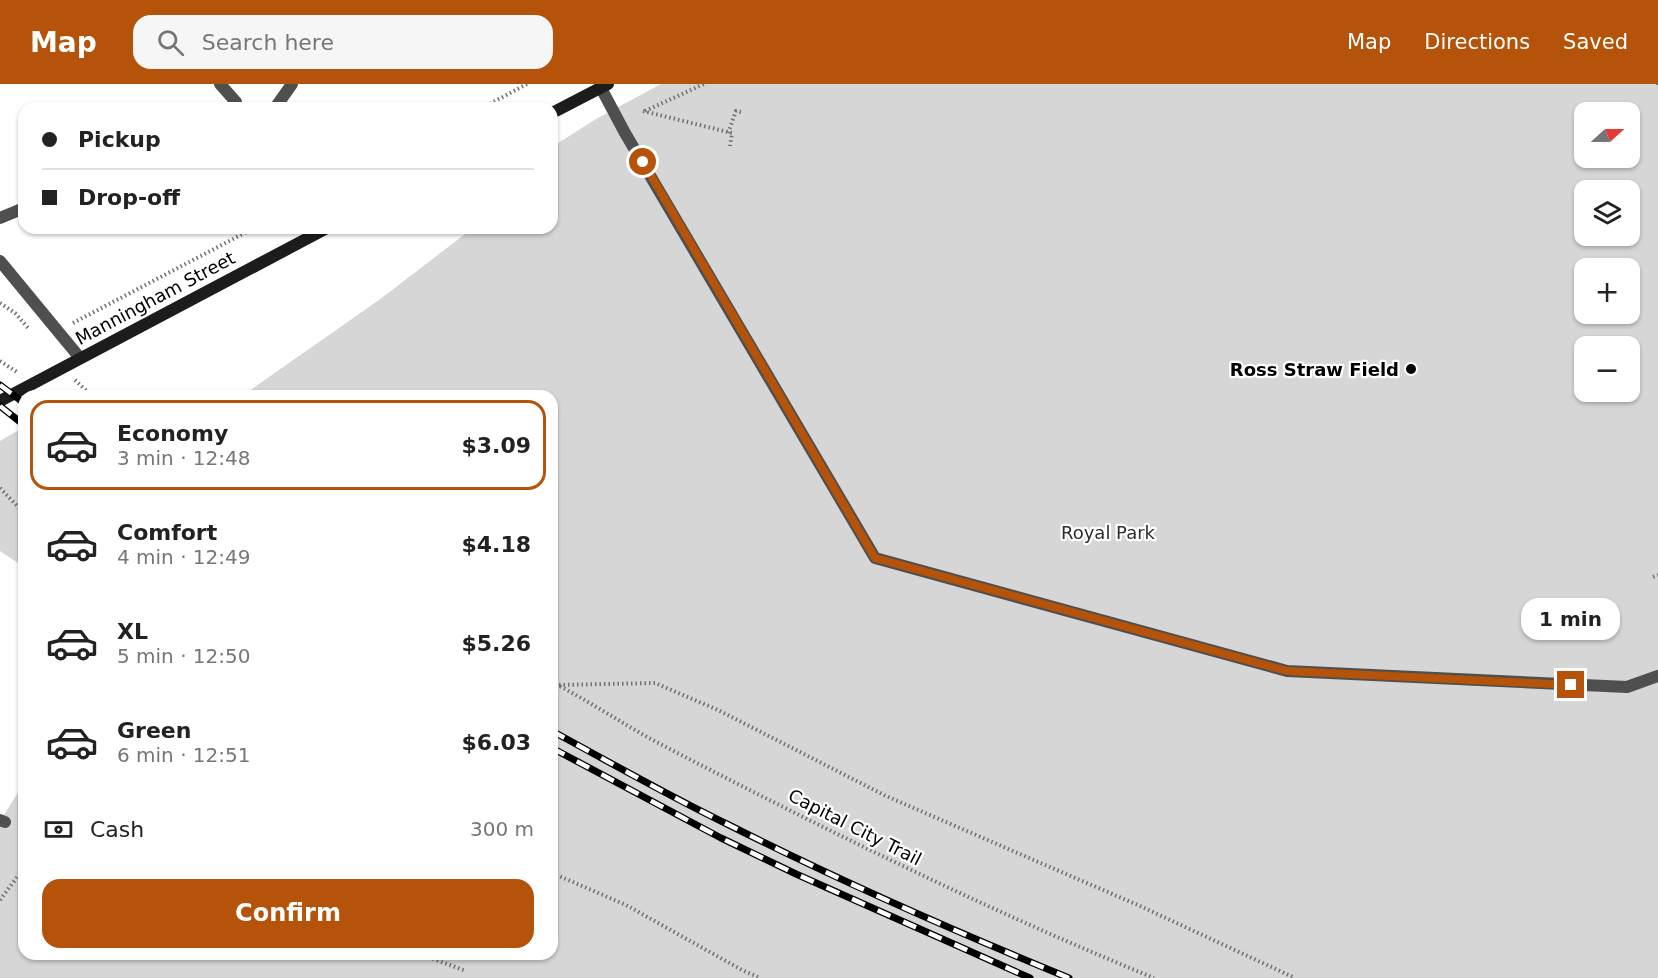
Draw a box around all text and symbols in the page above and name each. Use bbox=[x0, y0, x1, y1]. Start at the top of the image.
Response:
search box bbox=[133, 15, 553, 69]
text: Map bbox=[30, 26, 97, 59]
icon: search bbox=[154, 26, 187, 59]
text: Search here bbox=[202, 30, 334, 55]
text: Map bbox=[1347, 30, 1391, 54]
text: Directions bbox=[1424, 30, 1530, 54]
text: Saved bbox=[1563, 30, 1628, 54]
north arrow bbox=[1574, 102, 1640, 168]
map controls bbox=[1574, 102, 1640, 402]
text: Pickup bbox=[78, 127, 161, 152]
route start bbox=[629, 148, 656, 175]
button: layers bbox=[1574, 180, 1640, 246]
text: Drop-off bbox=[78, 185, 180, 210]
street label: Manningham Street bbox=[72, 247, 238, 349]
button: + bbox=[1574, 258, 1640, 324]
button: − bbox=[1574, 336, 1640, 402]
place label: Ross Straw Field bbox=[1230, 359, 1399, 380]
marker: Ross Straw Field bbox=[1404, 362, 1418, 376]
icon: car bbox=[45, 418, 99, 472]
text: Economy bbox=[117, 421, 228, 446]
text: $3.09 bbox=[461, 433, 531, 458]
text: 3 min · 12:48 bbox=[117, 446, 251, 470]
icon: car bbox=[45, 517, 99, 571]
text: Comfort bbox=[117, 520, 217, 545]
park label: Royal Park bbox=[1061, 522, 1156, 543]
text: $4.18 bbox=[461, 532, 531, 557]
text: 4 min · 12:49 bbox=[117, 545, 251, 569]
callout: 1 min bbox=[1522, 598, 1620, 640]
text: 1 min bbox=[1539, 607, 1602, 631]
icon: car bbox=[45, 616, 99, 670]
text: XL bbox=[117, 619, 148, 644]
text: $5.26 bbox=[461, 631, 531, 656]
text: 5 min · 12:50 bbox=[117, 644, 251, 668]
route end bbox=[1557, 671, 1584, 698]
icon: car bbox=[45, 715, 99, 769]
text: Green bbox=[117, 718, 191, 743]
text: $6.03 bbox=[461, 730, 531, 755]
text: 6 min · 12:51 bbox=[117, 743, 251, 767]
street label: Capital City Trail bbox=[785, 784, 925, 870]
icon: cash bbox=[42, 813, 75, 846]
text: Cash bbox=[90, 817, 144, 842]
text: 300 m bbox=[470, 817, 534, 841]
button: Confirm bbox=[42, 879, 534, 948]

